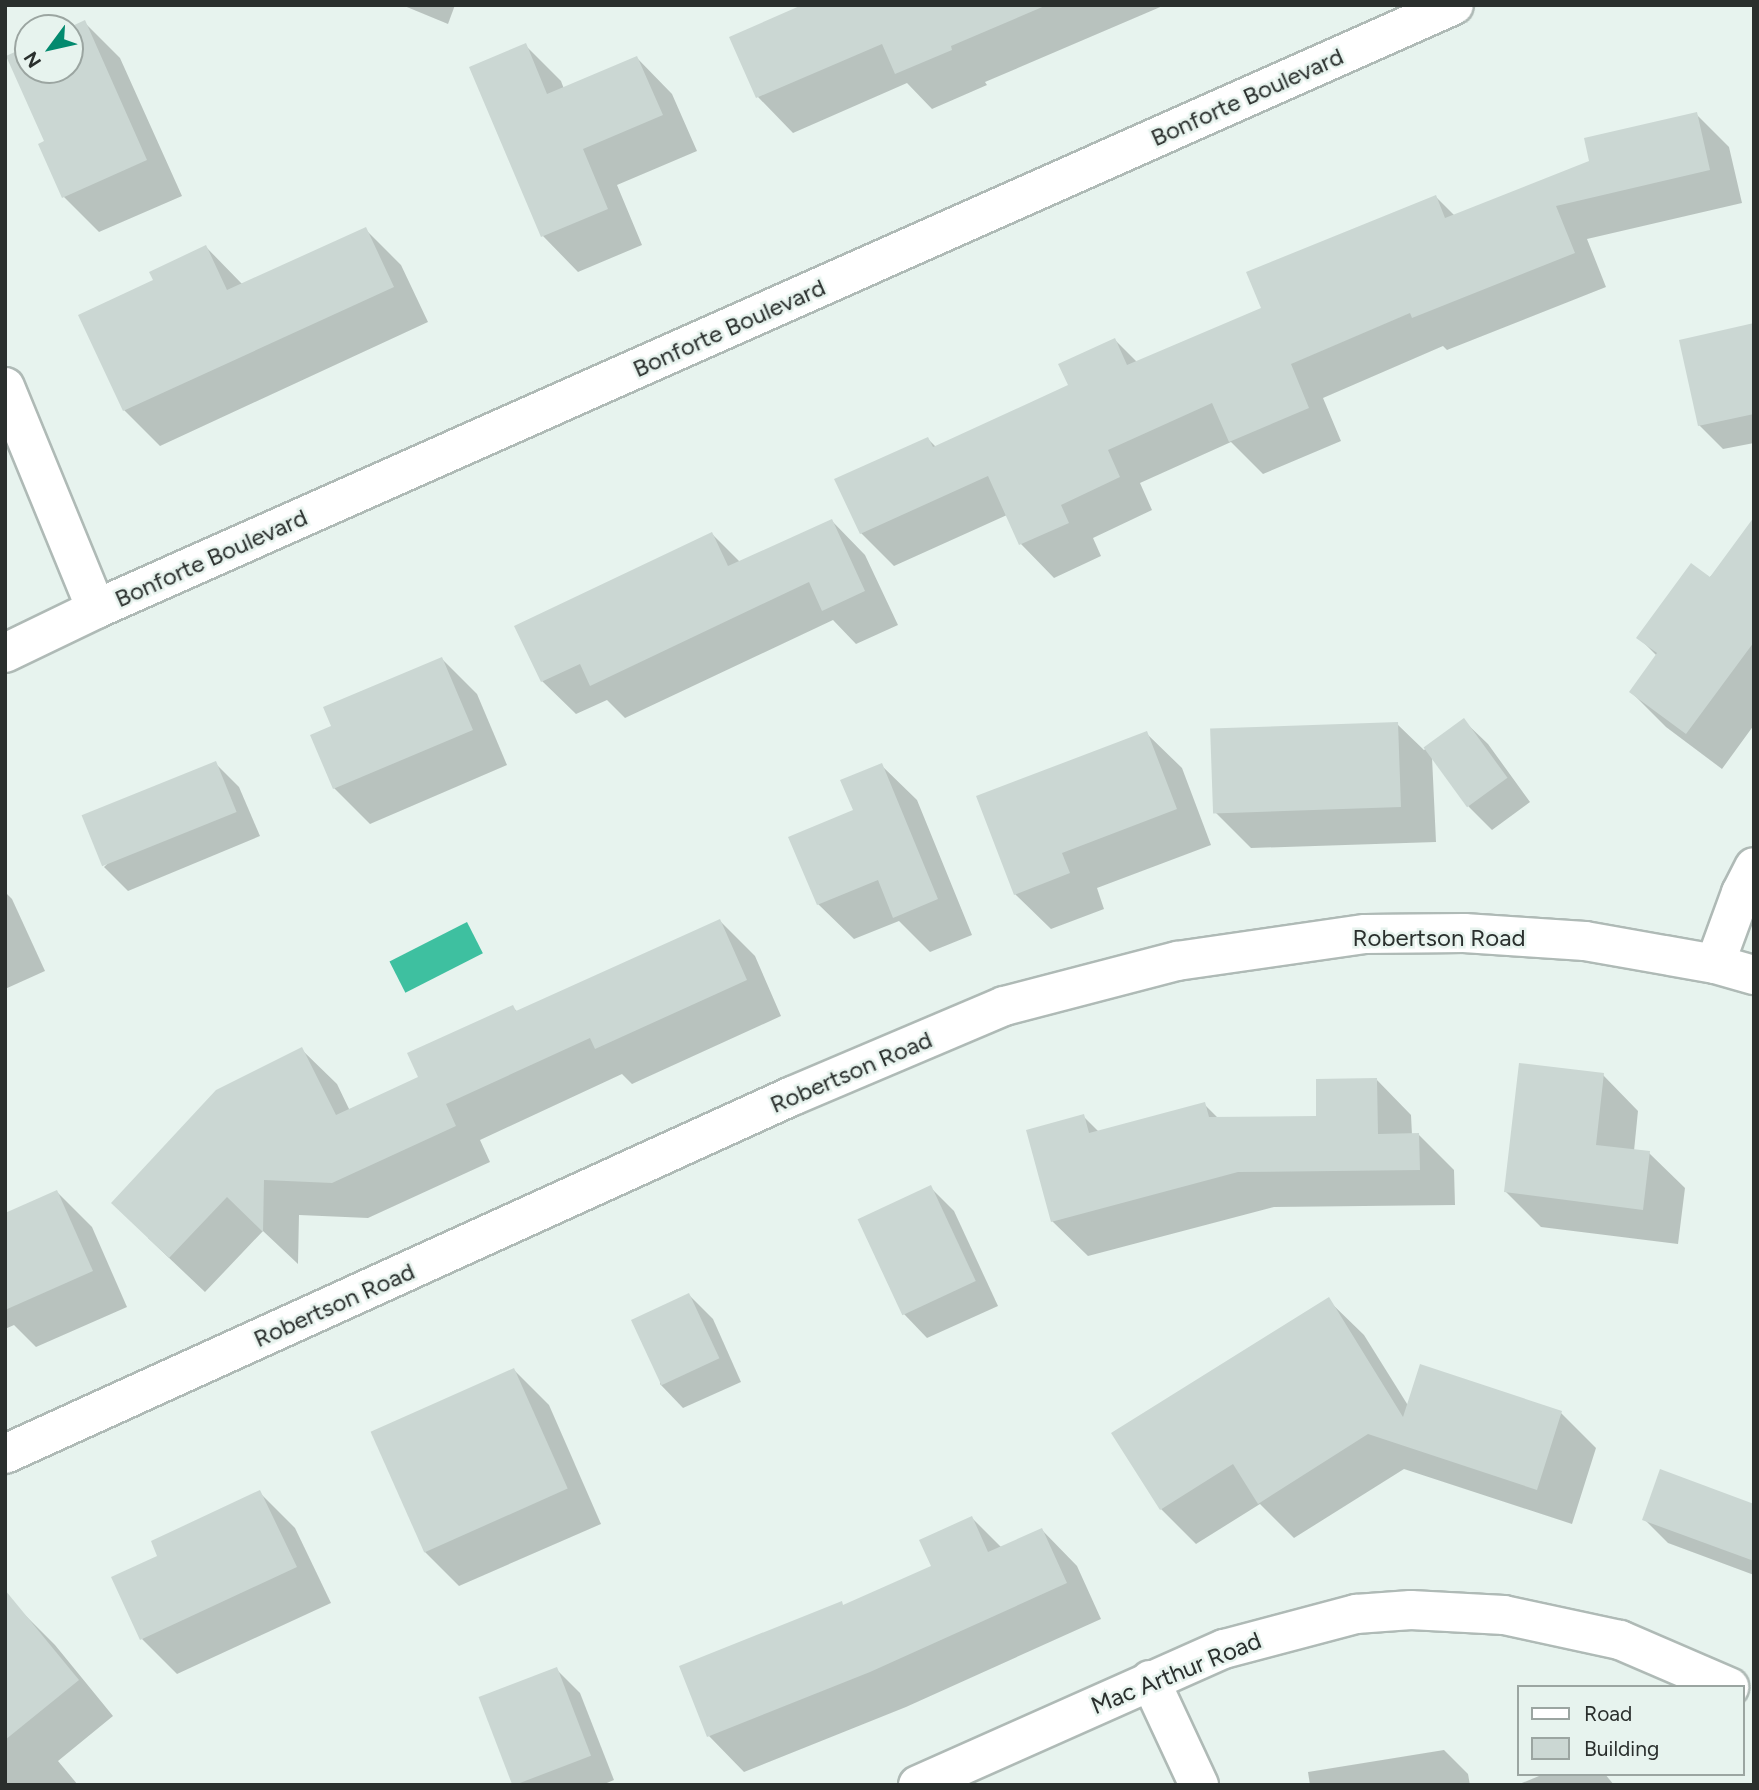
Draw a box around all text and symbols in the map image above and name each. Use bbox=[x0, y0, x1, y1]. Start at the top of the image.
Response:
north arrow bbox=[14, 14, 84, 84]
street label: Bonforte Boulevard bbox=[1146, 42, 1348, 152]
text: N bbox=[19, 47, 46, 72]
street label: Bonforte Boulevard bbox=[628, 273, 830, 383]
street label: Bonforte Boulevard bbox=[110, 503, 312, 613]
street label: Robertson Road bbox=[1353, 924, 1525, 952]
street label: Robertson Road bbox=[766, 1025, 936, 1119]
street label: Robertson Road bbox=[249, 1257, 419, 1353]
street label: Mac Arthur Road bbox=[1087, 1626, 1265, 1720]
legend bbox=[1518, 1685, 1745, 1776]
text: Road bbox=[1584, 1701, 1632, 1726]
text: Building bbox=[1584, 1736, 1659, 1761]

